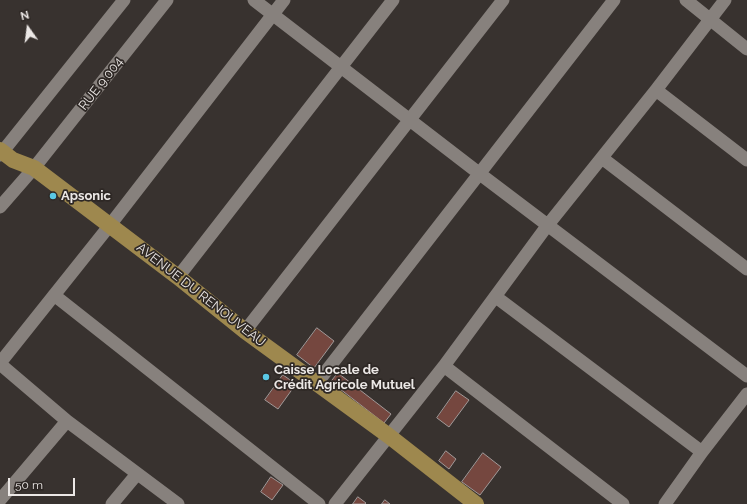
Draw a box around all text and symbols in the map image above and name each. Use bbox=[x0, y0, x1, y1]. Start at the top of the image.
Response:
north arrow bbox=[8, 8, 48, 48]
text: N bbox=[19, 9, 31, 23]
street label: RUE 9.004 bbox=[76, 55, 126, 113]
place label: Apsonic bbox=[61, 188, 111, 204]
marker: Apsonic bbox=[48, 191, 58, 201]
street label: AVENUE DU RENOUVEAU bbox=[133, 240, 269, 350]
place label: Caisse Locale de Crédit Agricole Mutuel bbox=[274, 362, 415, 393]
marker: Caisse Locale de Crédit Agricole Mutuel bbox=[261, 372, 271, 382]
scale bar bbox=[10, 470, 77, 496]
text: 50 m bbox=[15, 478, 43, 492]

